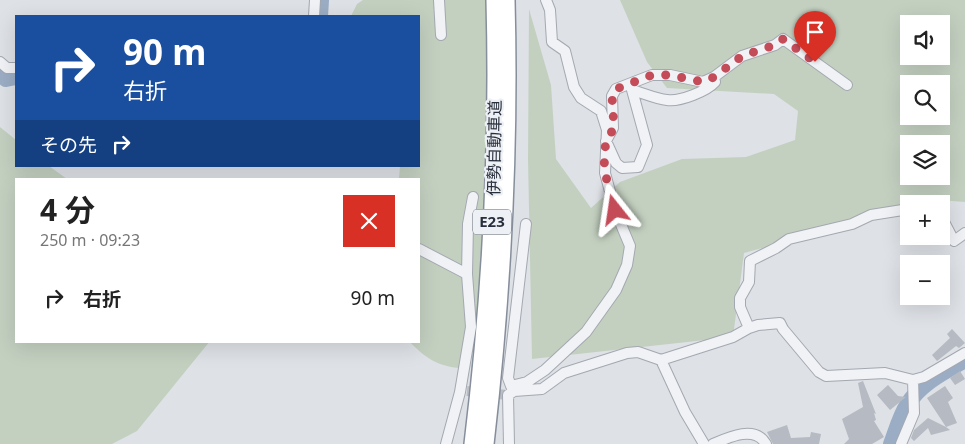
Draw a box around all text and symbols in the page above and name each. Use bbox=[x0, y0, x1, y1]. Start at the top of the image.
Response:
pin bbox=[794, 11, 836, 62]
map controls bbox=[900, 15, 950, 305]
button: sound bbox=[900, 15, 950, 65]
icon: arrive bbox=[801, 18, 829, 46]
text: 90 m bbox=[123, 28, 206, 75]
icon: right bbox=[40, 35, 105, 100]
text: 右折 bbox=[123, 75, 167, 105]
button: search bbox=[900, 75, 950, 125]
street label: 伊勢自動車道 bbox=[482, 100, 506, 196]
icon: right bbox=[107, 130, 135, 158]
text: その先 bbox=[40, 132, 97, 158]
button: layers bbox=[900, 135, 950, 185]
position arrow bbox=[588, 183, 640, 235]
text: 4 分 bbox=[40, 189, 95, 230]
button: close bbox=[343, 195, 395, 247]
button: + bbox=[900, 195, 950, 245]
road number: E23 bbox=[473, 210, 511, 234]
text: 250 m · 09:23 bbox=[40, 229, 140, 251]
button: − bbox=[900, 255, 950, 305]
icon: right bbox=[40, 284, 68, 312]
text: 90 m bbox=[351, 285, 395, 311]
text: 右折 bbox=[83, 286, 121, 312]

